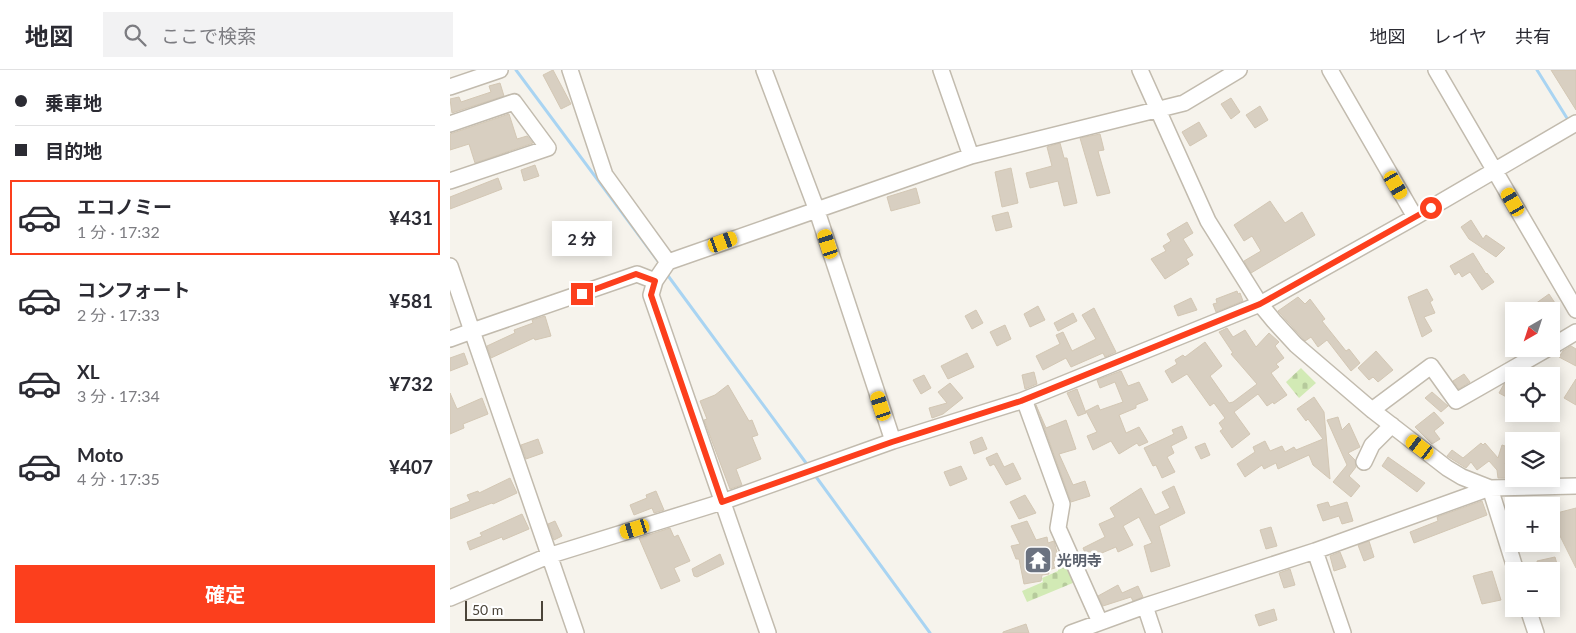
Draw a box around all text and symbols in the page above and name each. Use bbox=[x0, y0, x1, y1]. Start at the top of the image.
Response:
search box bbox=[103, 12, 453, 57]
text: 地図 bbox=[25, 21, 73, 50]
icon: search bbox=[121, 21, 149, 49]
text: ここで検索 bbox=[161, 24, 256, 47]
text: 地図 bbox=[1370, 25, 1406, 47]
text: レイヤ bbox=[1434, 25, 1487, 47]
text: 共有 bbox=[1515, 25, 1551, 47]
text: 乗車地 bbox=[45, 91, 102, 114]
text: 目的地 bbox=[45, 139, 102, 162]
car bbox=[1382, 168, 1409, 202]
car bbox=[1499, 185, 1526, 219]
icon: car bbox=[17, 195, 62, 240]
text: エコノミー bbox=[77, 195, 172, 218]
route start bbox=[1420, 197, 1442, 219]
text: ¥431 bbox=[389, 206, 433, 229]
text: 1 分 · 17:32 bbox=[77, 222, 160, 241]
callout: 2 分 bbox=[552, 222, 612, 256]
car bbox=[816, 227, 839, 261]
text: 2 分 bbox=[567, 229, 597, 248]
car bbox=[706, 230, 739, 254]
icon: car bbox=[17, 278, 62, 323]
text: コンフォート bbox=[77, 278, 190, 301]
route end bbox=[571, 283, 593, 305]
text: ¥581 bbox=[389, 289, 433, 312]
north arrow bbox=[1505, 302, 1560, 358]
map controls bbox=[1505, 302, 1560, 617]
text: 2 分 · 17:33 bbox=[77, 305, 160, 324]
text: XL bbox=[77, 360, 100, 383]
icon: car bbox=[17, 361, 62, 406]
button: locate bbox=[1505, 367, 1560, 422]
text: ¥732 bbox=[389, 372, 433, 395]
text: 3 分 · 17:34 bbox=[77, 386, 160, 405]
car bbox=[869, 389, 892, 423]
car bbox=[1403, 432, 1436, 462]
button: layers bbox=[1505, 432, 1560, 487]
text: Moto bbox=[77, 443, 123, 466]
icon: car bbox=[17, 444, 62, 489]
text: ¥407 bbox=[389, 455, 433, 478]
text: 4 分 · 17:35 bbox=[77, 469, 160, 488]
button: + bbox=[1505, 497, 1560, 552]
car bbox=[618, 517, 651, 541]
temple icon: 光明寺 bbox=[1023, 545, 1053, 575]
place label: 光明寺 bbox=[1057, 551, 1102, 569]
button: − bbox=[1505, 562, 1560, 617]
button: 確定 bbox=[15, 565, 435, 623]
scale bar bbox=[465, 598, 542, 621]
text: 50 m bbox=[472, 601, 503, 618]

